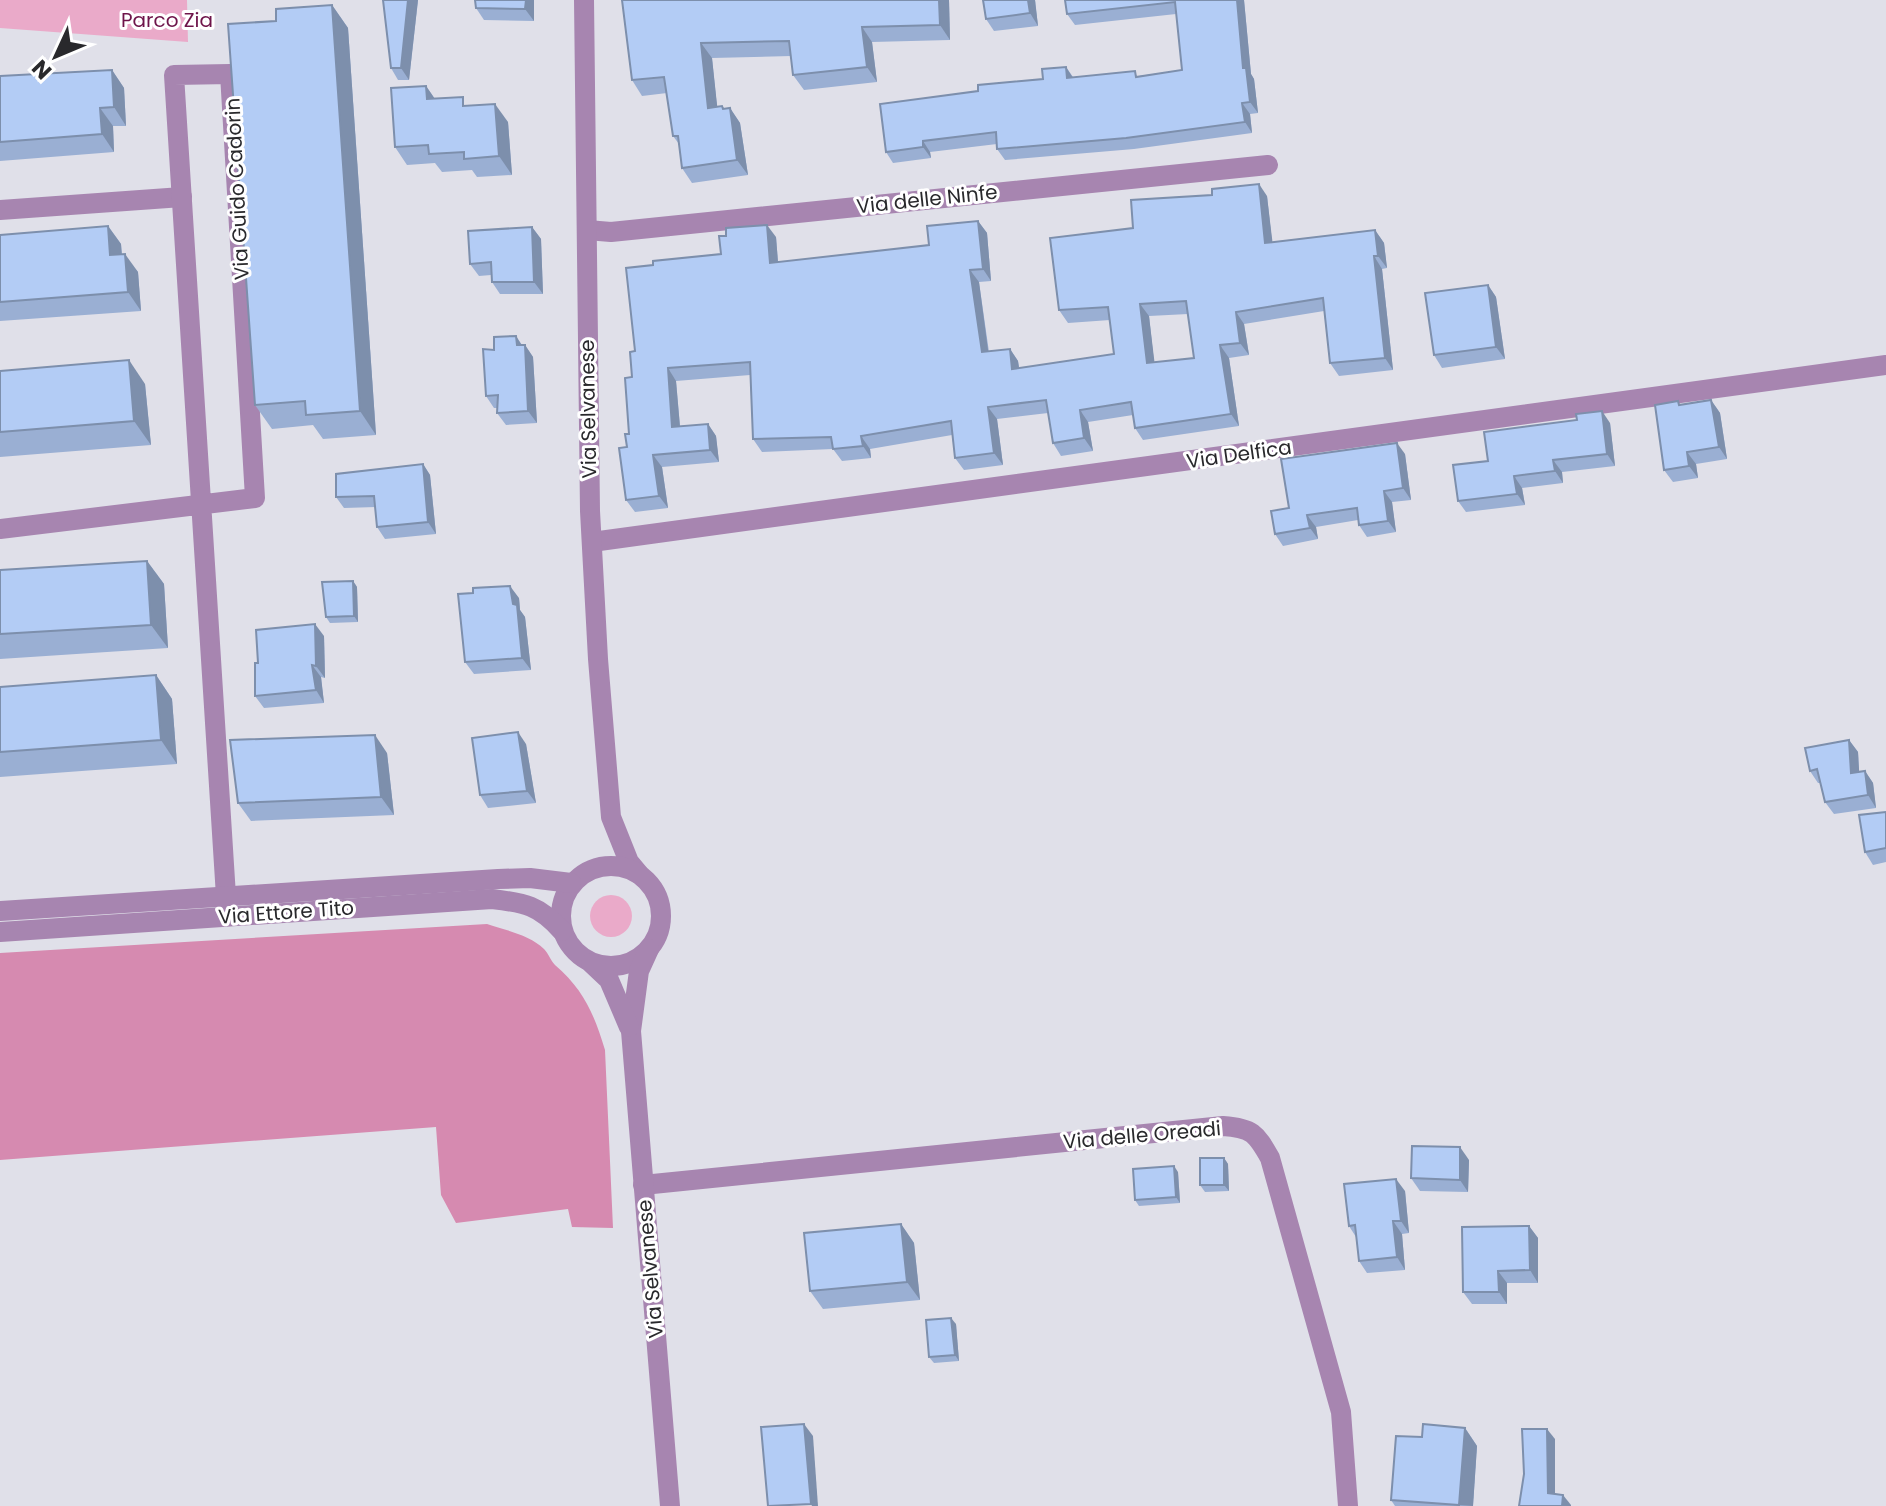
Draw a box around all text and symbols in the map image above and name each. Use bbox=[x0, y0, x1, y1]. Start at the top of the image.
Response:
park label: Parco Zia bbox=[121, 6, 213, 34]
north arrow bbox=[16, 16, 96, 96]
text: N bbox=[25, 53, 59, 86]
street label: Via Guido Cadorin bbox=[218, 97, 256, 281]
street label: Via delle Ninfe bbox=[855, 178, 999, 220]
street label: Via Selvanese bbox=[573, 339, 603, 479]
street label: Via Delfica bbox=[1185, 433, 1293, 475]
street label: Via Ettore Tito bbox=[217, 893, 355, 931]
street label: Via delle Oreadi bbox=[1062, 1114, 1222, 1156]
street label: Via Selvanese bbox=[630, 1198, 670, 1340]

